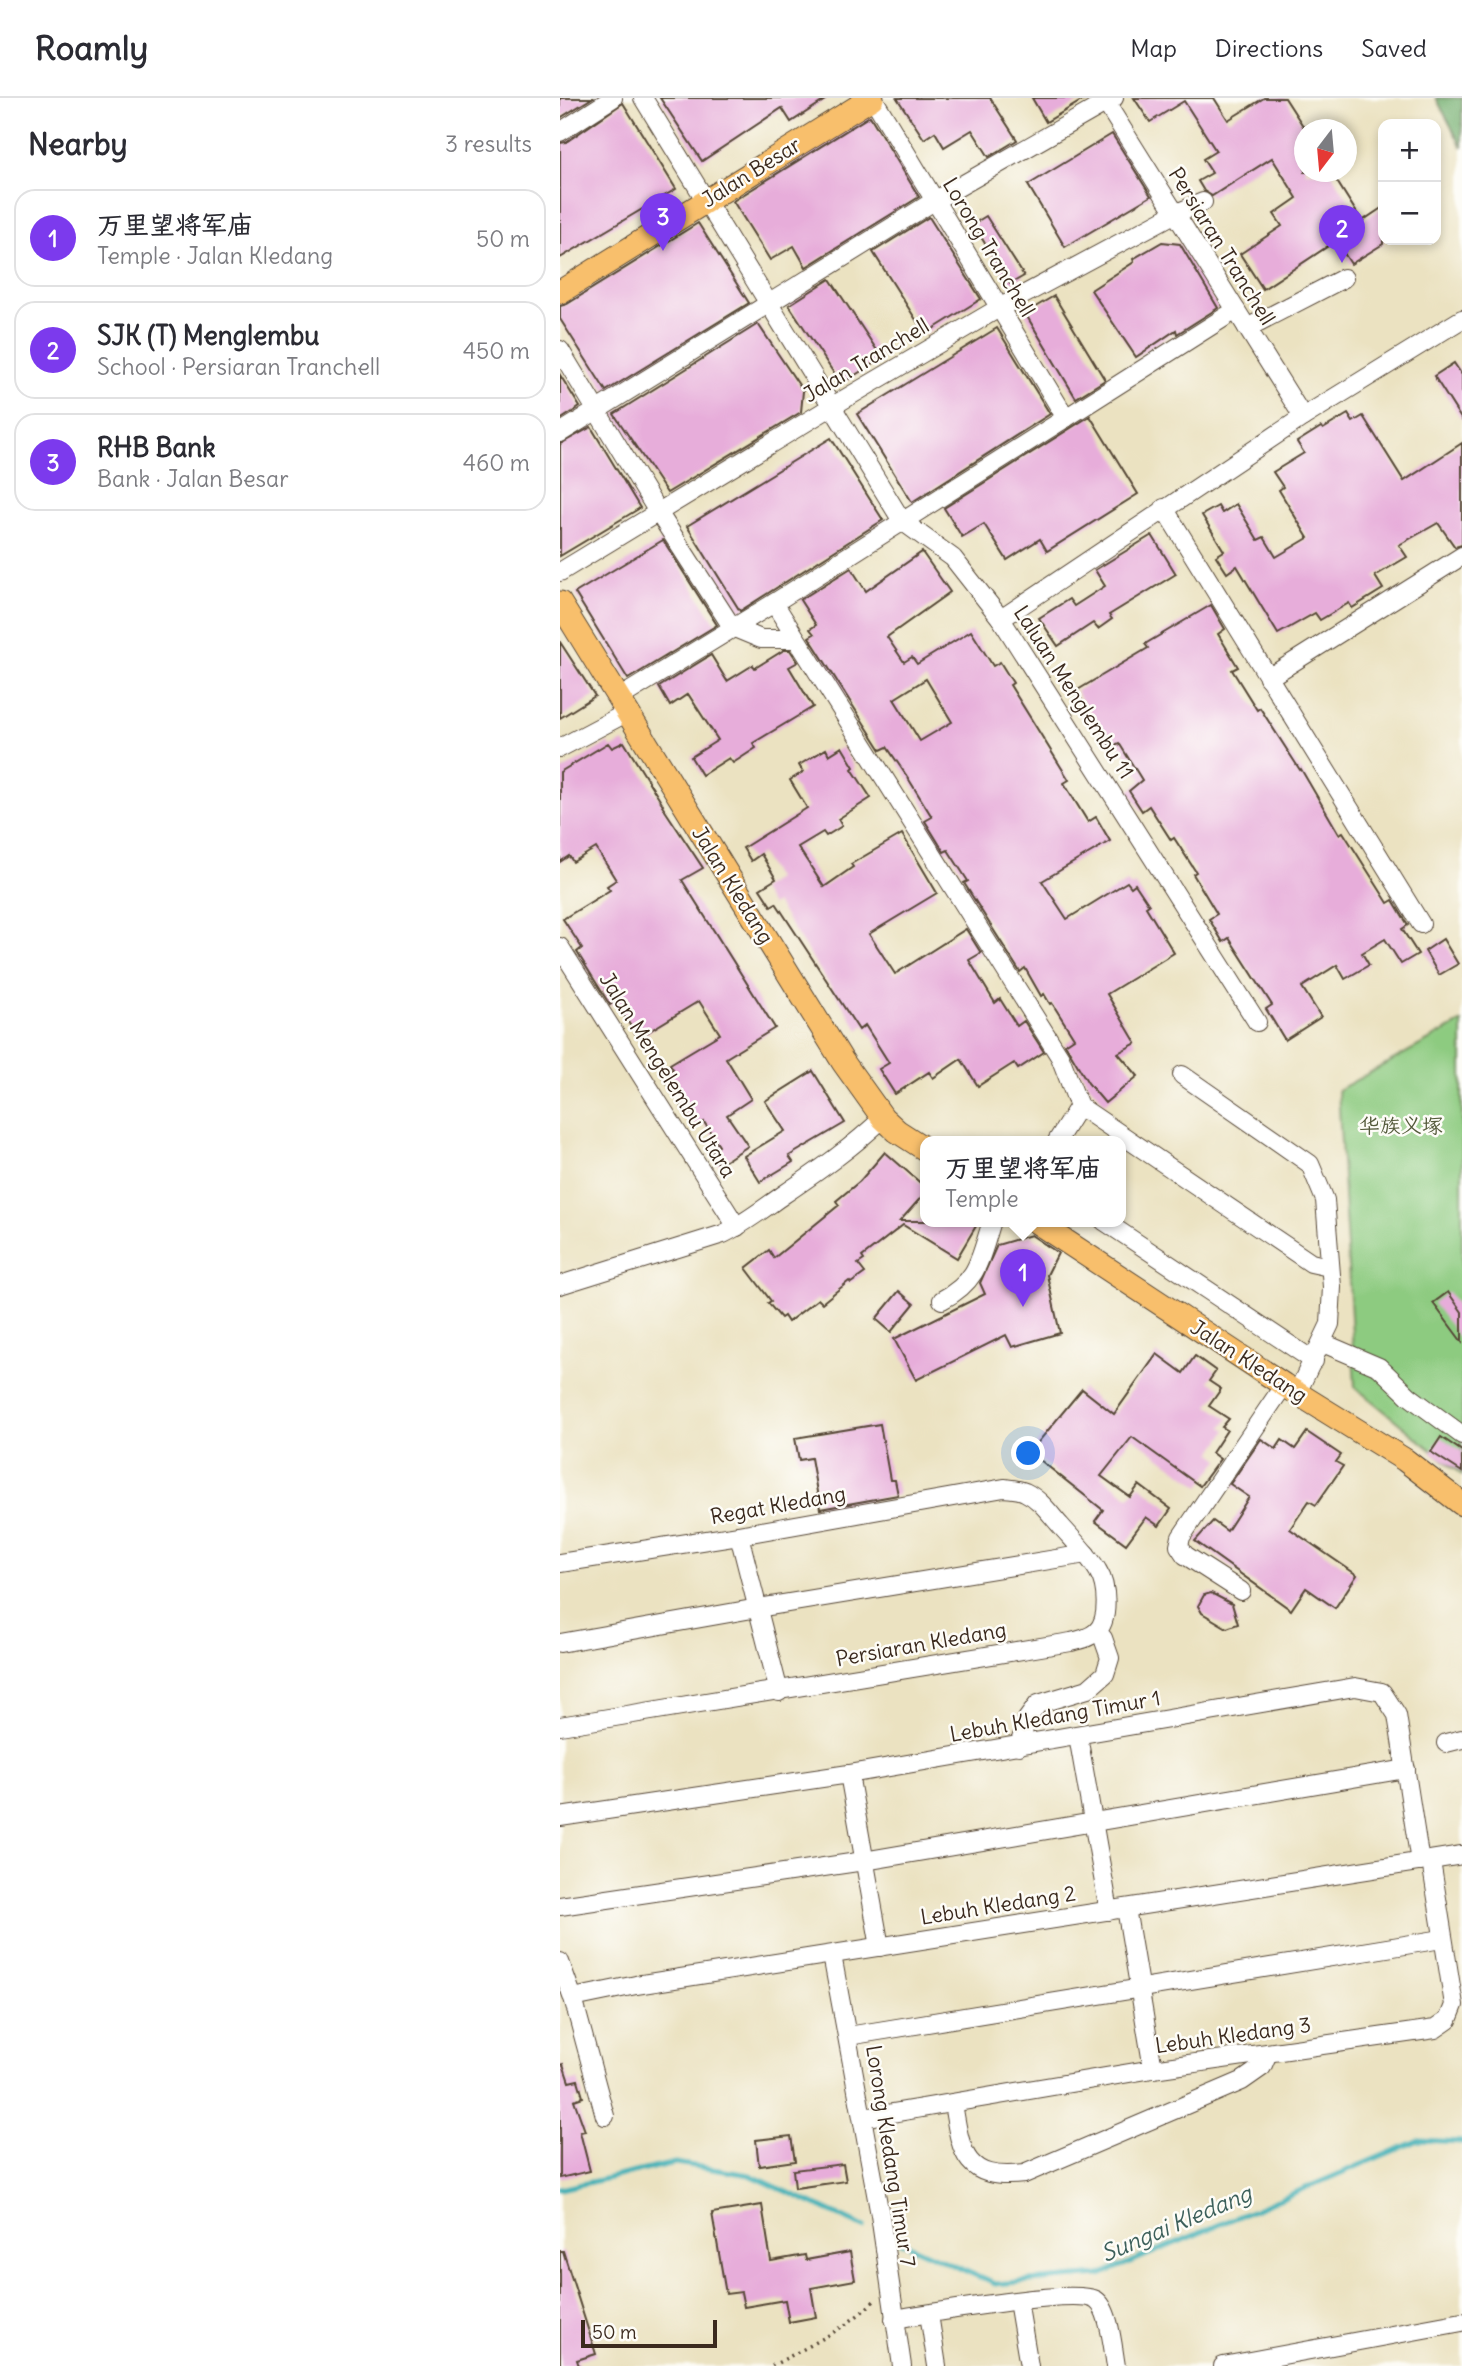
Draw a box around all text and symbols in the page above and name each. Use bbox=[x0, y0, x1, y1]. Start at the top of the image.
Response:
text: Roamly bbox=[35, 27, 148, 69]
text: Map bbox=[1130, 33, 1177, 63]
text: Directions bbox=[1215, 33, 1323, 63]
text: Saved bbox=[1361, 33, 1427, 63]
north arrow bbox=[1294, 119, 1357, 182]
map controls bbox=[1378, 119, 1441, 245]
button: + bbox=[1378, 119, 1441, 182]
text: Nearby bbox=[28, 125, 128, 163]
text: 3 results bbox=[445, 129, 532, 158]
street label: Jalan Besar bbox=[696, 131, 806, 213]
street label: Persiaran Tranchell bbox=[1163, 162, 1281, 330]
street label: Lorong Tranchell bbox=[937, 172, 1041, 322]
button: − bbox=[1378, 182, 1441, 245]
pin: 3 bbox=[640, 193, 686, 251]
pin: 2 bbox=[1319, 205, 1365, 263]
text: 万里望将军庙 bbox=[97, 208, 253, 241]
text: 1 bbox=[48, 224, 58, 253]
text: 50 m bbox=[476, 224, 530, 253]
text: Temple · Jalan Kledang bbox=[97, 241, 333, 270]
street label: Jalan Tranchell bbox=[798, 312, 934, 408]
text: SJK (T) Menglembu bbox=[97, 319, 319, 352]
text: 2 bbox=[47, 336, 59, 365]
text: 450 m bbox=[463, 336, 530, 365]
text: School · Persiaran Tranchell bbox=[97, 352, 380, 381]
text: RHB Bank bbox=[97, 431, 216, 464]
text: 3 bbox=[46, 448, 60, 477]
text: 460 m bbox=[463, 448, 530, 477]
text: Bank · Jalan Besar bbox=[97, 464, 289, 493]
street label: Laluan Menglembu 11 bbox=[1008, 600, 1140, 784]
street label: Jalan Kledang bbox=[686, 821, 780, 949]
street label: Jalan Mengelembu Utara bbox=[594, 967, 742, 1183]
park label: 华族义塚 bbox=[1359, 1112, 1443, 1139]
popup bbox=[920, 1136, 1126, 1227]
text: 万里望将军庙 bbox=[945, 1151, 1101, 1184]
text: Temple bbox=[945, 1184, 1019, 1213]
pin: 1 bbox=[1000, 1249, 1046, 1307]
street label: Jalan Kledang bbox=[1186, 1313, 1312, 1409]
your location bbox=[1011, 1436, 1045, 1470]
street label: Regat Kledang bbox=[708, 1480, 848, 1530]
street label: Persiaran Kledang bbox=[834, 1616, 1008, 1672]
street label: Lebuh Kledang Timur 1 bbox=[948, 1684, 1162, 1748]
street label: Lebuh Kledang 2 bbox=[918, 1879, 1078, 1931]
street label: Lebuh Kledang 3 bbox=[1153, 2011, 1313, 2059]
street label: Lorong Kledang Timur 7 bbox=[860, 2043, 922, 2269]
water label: Sungai Kledang bbox=[1096, 2177, 1258, 2268]
scale bar bbox=[581, 2317, 718, 2349]
text: 50 m bbox=[592, 2320, 637, 2344]

